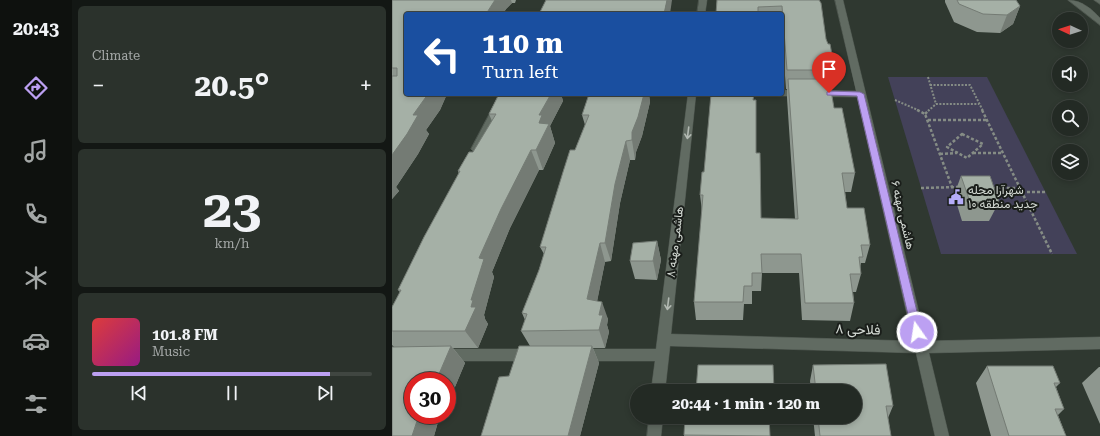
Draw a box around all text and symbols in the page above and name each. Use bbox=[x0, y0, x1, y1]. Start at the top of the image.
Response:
north arrow bbox=[1052, 12, 1088, 48]
map controls bbox=[1052, 12, 1088, 180]
text: 20:43 bbox=[13, 18, 59, 39]
text: 110 m bbox=[482, 27, 563, 60]
icon: left bbox=[416, 28, 468, 80]
text: Climate bbox=[92, 48, 140, 63]
pin bbox=[812, 52, 846, 93]
button: sound bbox=[1052, 56, 1088, 92]
icon: arrive bbox=[818, 58, 840, 80]
text: Turn left bbox=[482, 61, 558, 82]
text: 20.5° bbox=[195, 68, 269, 103]
text: − bbox=[92, 73, 104, 98]
text: + bbox=[360, 73, 372, 98]
icon: directions bbox=[22, 74, 50, 102]
button: search bbox=[1052, 100, 1088, 136]
one-way arrow bbox=[684, 126, 691, 139]
icon: music bbox=[22, 137, 50, 165]
button: layers bbox=[1052, 144, 1088, 180]
text: 23 bbox=[203, 179, 261, 240]
street label: هاشمی مهنه ۶ bbox=[887, 179, 918, 251]
place label: شهرآرا محله جدید منطقه ۱۰ bbox=[968, 183, 1038, 211]
public building icon: شهرآرا محله جدید منطقه ۱۰ bbox=[947, 188, 965, 206]
icon: phone bbox=[22, 200, 50, 228]
street label: هاشمی مهنه ۸ bbox=[664, 206, 687, 278]
text: km/h bbox=[215, 236, 249, 251]
icon: climate bbox=[22, 264, 50, 292]
one-way arrow bbox=[664, 297, 672, 310]
position arrow bbox=[896, 311, 938, 353]
street label: فلاحی ۸ bbox=[835, 320, 881, 339]
text: 101.8 FM bbox=[152, 326, 218, 344]
icon: car bbox=[22, 327, 50, 355]
text: Music bbox=[152, 344, 190, 359]
speed limit sign: 30 bbox=[404, 372, 456, 424]
icon: previous bbox=[128, 382, 150, 404]
icon: pause bbox=[221, 382, 243, 404]
icon: next bbox=[314, 382, 336, 404]
icon: filters bbox=[22, 390, 50, 418]
text: 20:44 · 1 min · 120 m bbox=[672, 395, 820, 413]

